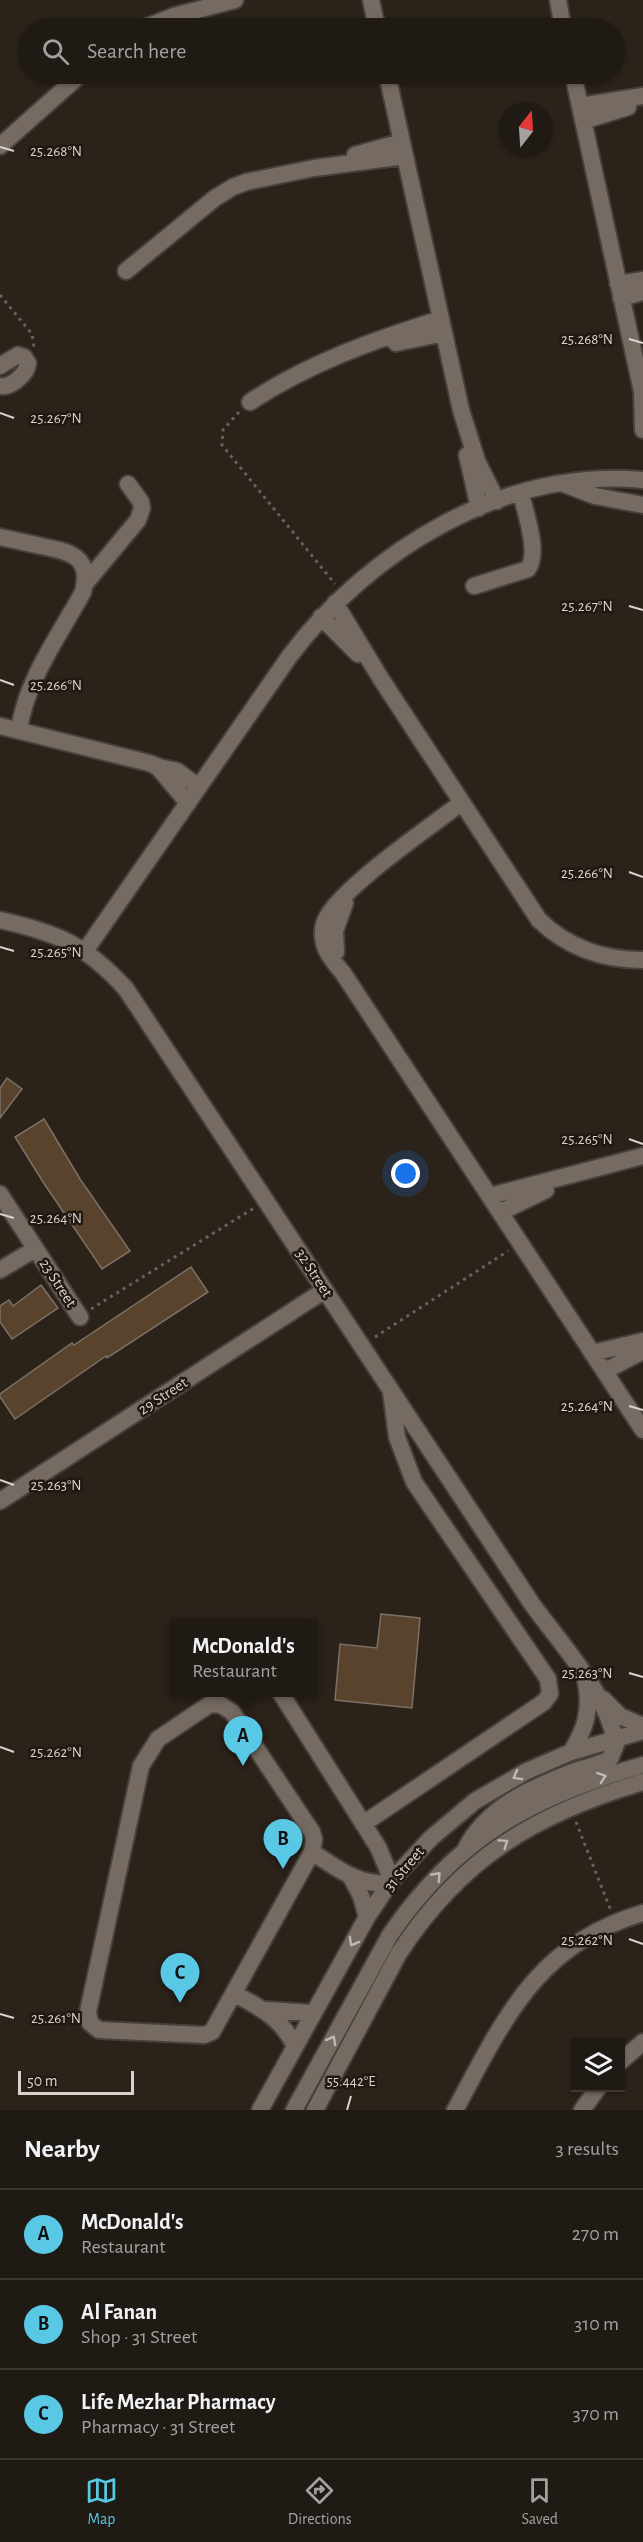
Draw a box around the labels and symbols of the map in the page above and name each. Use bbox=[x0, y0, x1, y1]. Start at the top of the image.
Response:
north arrow bbox=[499, 102, 553, 156]
text: 25.268°N bbox=[30, 144, 82, 159]
text: 25.268°N bbox=[561, 332, 613, 347]
text: 25.267°N bbox=[30, 411, 82, 426]
text: 25.267°N bbox=[561, 599, 613, 614]
text: 25.266°N bbox=[30, 678, 82, 693]
text: 25.266°N bbox=[561, 866, 613, 881]
text: 25.265°N bbox=[30, 945, 82, 960]
text: 25.265°N bbox=[561, 1132, 613, 1147]
your location bbox=[391, 1159, 420, 1188]
text: 25.264°N bbox=[30, 1211, 82, 1226]
street label: 32 Street bbox=[293, 1246, 335, 1300]
street label: 23 Street bbox=[37, 1256, 79, 1310]
street label: 29 Street bbox=[136, 1374, 190, 1418]
text: 25.264°N bbox=[561, 1399, 613, 1414]
text: 25.263°N bbox=[30, 1478, 82, 1493]
text: 25.263°N bbox=[561, 1666, 613, 1681]
pin: A bbox=[224, 1716, 262, 1766]
text: 25.262°N bbox=[30, 1745, 82, 1760]
one-way arrow bbox=[513, 1769, 523, 1780]
one-way arrow bbox=[596, 1772, 607, 1785]
pin: B bbox=[264, 1820, 302, 1869]
one-way arrow bbox=[497, 1839, 508, 1850]
street label: 31 Street bbox=[381, 1844, 427, 1894]
one-way arrow bbox=[429, 1873, 440, 1884]
text: 25.262°N bbox=[561, 1933, 613, 1948]
one-way arrow bbox=[349, 1935, 360, 1946]
pin: C bbox=[160, 1954, 200, 2003]
text: 25.261°N bbox=[31, 2011, 81, 2026]
one-way arrow bbox=[325, 2036, 336, 2047]
scale bar bbox=[18, 2068, 134, 2096]
text: 55.442°E bbox=[327, 2074, 375, 2089]

